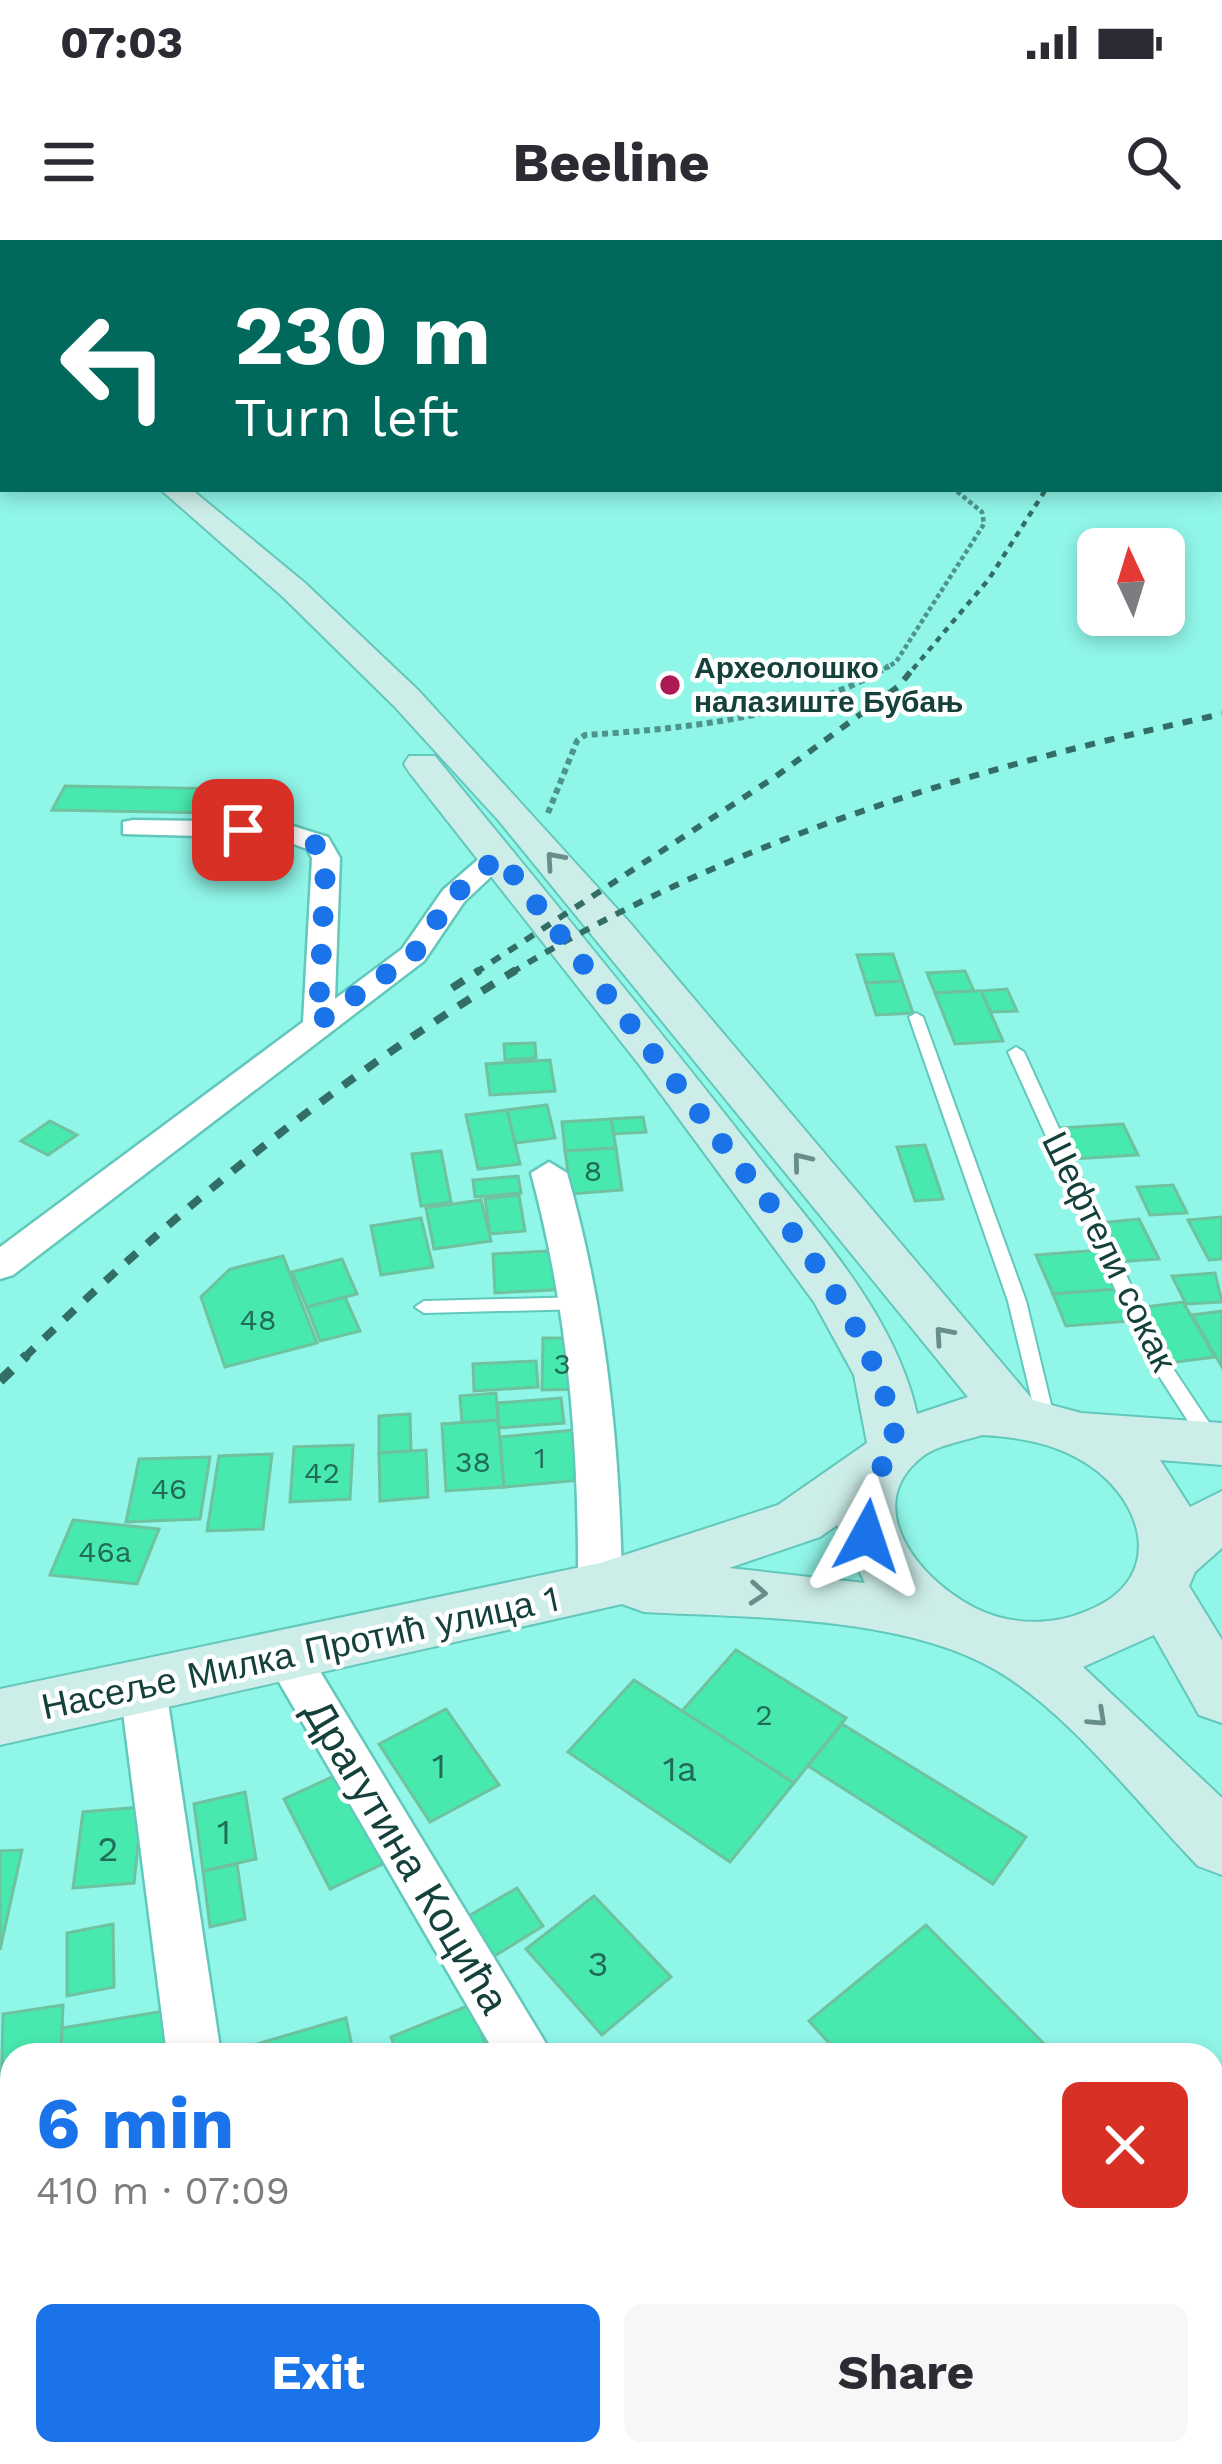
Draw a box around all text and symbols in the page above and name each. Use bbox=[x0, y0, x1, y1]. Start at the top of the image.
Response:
text: 07:03 bbox=[60, 16, 183, 69]
icon: menu bbox=[36, 129, 102, 195]
icon: search bbox=[1120, 129, 1186, 195]
text: Beeline bbox=[512, 131, 710, 194]
text: 230 m bbox=[234, 286, 491, 384]
icon: left bbox=[36, 288, 192, 444]
text: Turn left bbox=[234, 386, 459, 449]
north arrow bbox=[1077, 528, 1185, 636]
map controls bbox=[1077, 528, 1185, 636]
place label: Археолошко налазиште Бубањ bbox=[694, 650, 963, 719]
marker: Археолошко налазиште Бубањ bbox=[657, 672, 683, 698]
pin bbox=[192, 779, 294, 881]
icon: arrive bbox=[210, 797, 276, 863]
one-way arrow bbox=[547, 851, 569, 873]
street label: Шефтели сокак bbox=[1033, 1125, 1185, 1378]
house number: 8 bbox=[584, 1153, 602, 1188]
one-way arrow bbox=[794, 1153, 816, 1175]
house number: 48 bbox=[240, 1302, 276, 1337]
one-way arrow bbox=[936, 1327, 957, 1349]
house number: 3 bbox=[553, 1346, 571, 1381]
house number: 1 bbox=[534, 1440, 546, 1475]
house number: 38 bbox=[455, 1444, 491, 1479]
house number: 42 bbox=[304, 1455, 340, 1490]
house number: 46 bbox=[151, 1471, 187, 1506]
position arrow bbox=[804, 1473, 930, 1599]
house number: 46a bbox=[78, 1534, 132, 1569]
street label: Насеље Милка Протић улица 1 bbox=[38, 1578, 563, 1728]
one-way arrow bbox=[749, 1580, 768, 1606]
street label: Драгутина Коцића bbox=[294, 1691, 520, 2022]
house number: 2 bbox=[755, 1697, 773, 1732]
one-way arrow bbox=[1085, 1703, 1106, 1725]
house number: 1 bbox=[432, 1745, 446, 1787]
house number: 1a bbox=[663, 1748, 697, 1790]
house number: 1 bbox=[217, 1811, 231, 1853]
house number: 2 bbox=[98, 1828, 119, 1870]
house number: 3 bbox=[588, 1943, 609, 1985]
text: 6 min bbox=[36, 2081, 234, 2165]
button: close bbox=[1062, 2082, 1188, 2208]
text: 410 m · 07:09 bbox=[36, 2168, 290, 2213]
button: Exit bbox=[36, 2304, 600, 2442]
button: Share bbox=[624, 2304, 1188, 2442]

